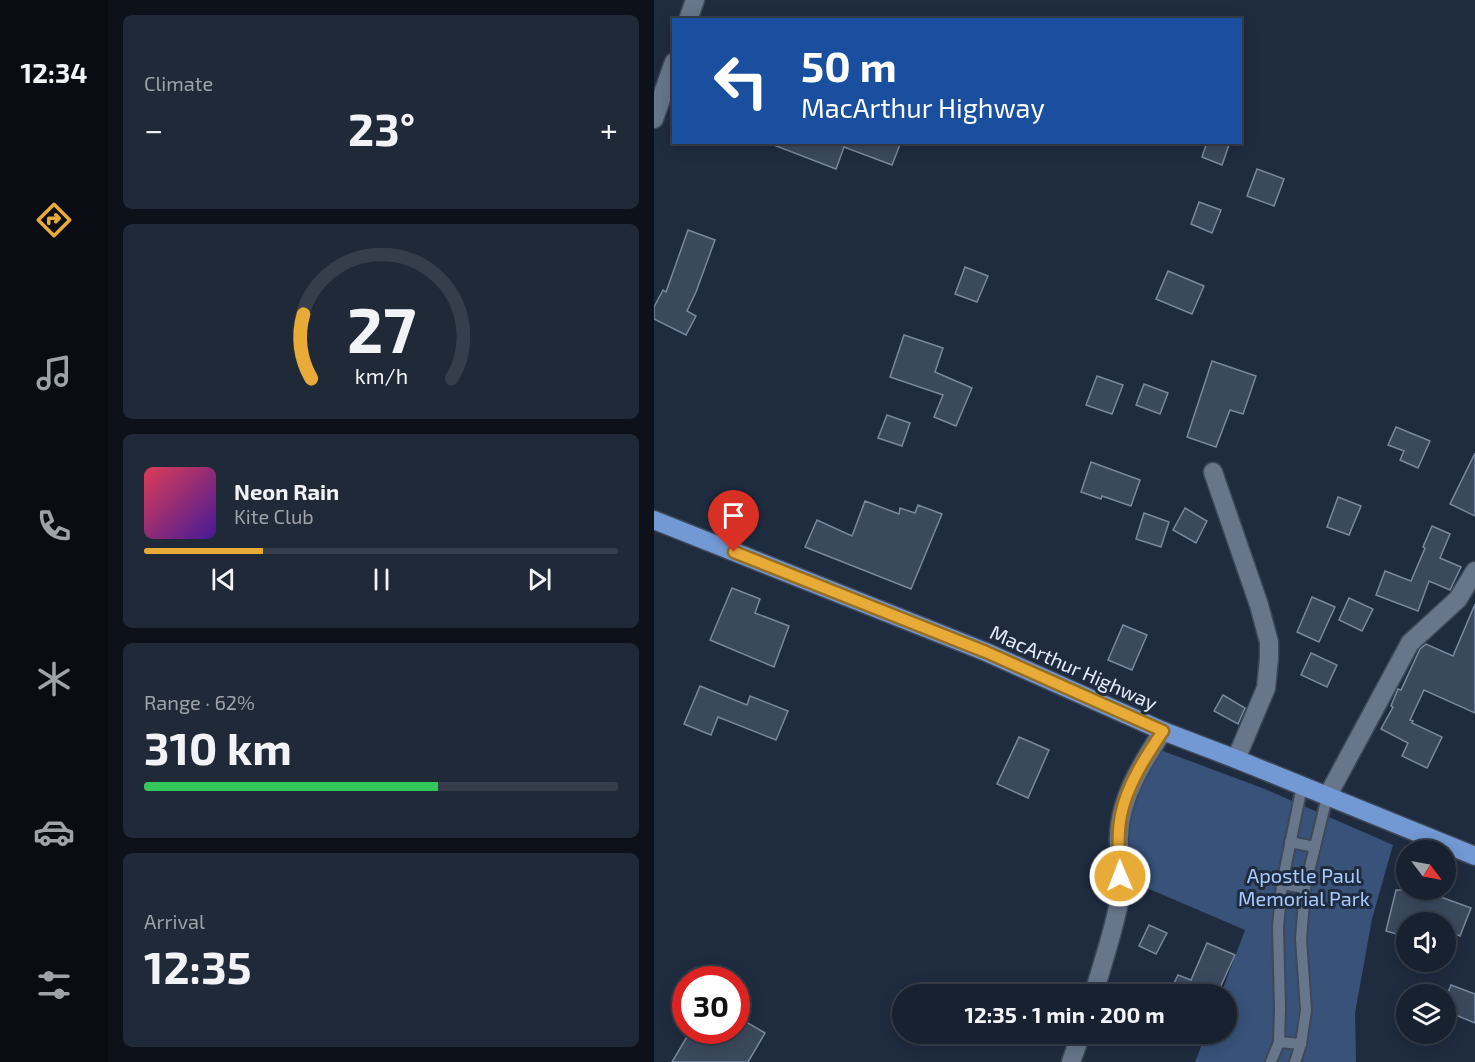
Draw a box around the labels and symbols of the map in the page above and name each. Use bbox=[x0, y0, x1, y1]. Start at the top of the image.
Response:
pin bbox=[708, 490, 759, 552]
street label: MacArthur Highway bbox=[987, 619, 1162, 715]
north arrow bbox=[1396, 840, 1456, 900]
position arrow bbox=[1088, 844, 1152, 908]
park label: Apostle Paul Memorial Park bbox=[1238, 863, 1370, 910]
speed limit sign: 30 bbox=[672, 966, 750, 1044]

